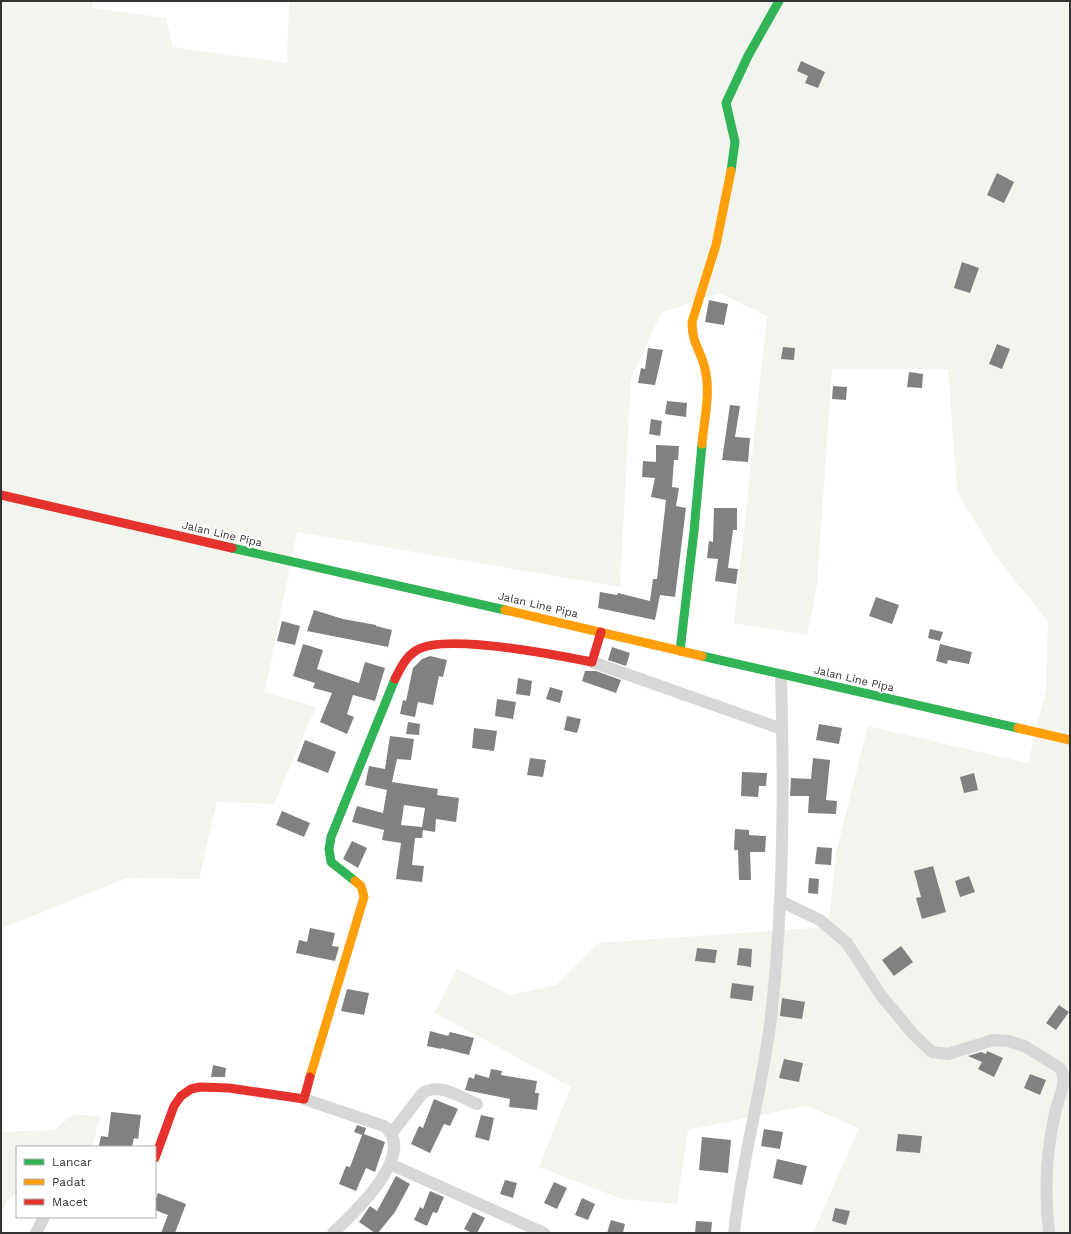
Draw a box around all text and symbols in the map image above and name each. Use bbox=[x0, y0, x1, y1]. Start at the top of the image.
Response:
street label: Jalan Line Pipa bbox=[181, 518, 263, 550]
street label: Jalan Line Pipa bbox=[497, 589, 579, 621]
street label: Jalan Line Pipa bbox=[813, 663, 895, 695]
legend bbox=[16, 1146, 156, 1218]
text: Lancar bbox=[52, 1155, 92, 1169]
text: Padat bbox=[52, 1175, 85, 1189]
text: Macet bbox=[52, 1195, 87, 1209]

